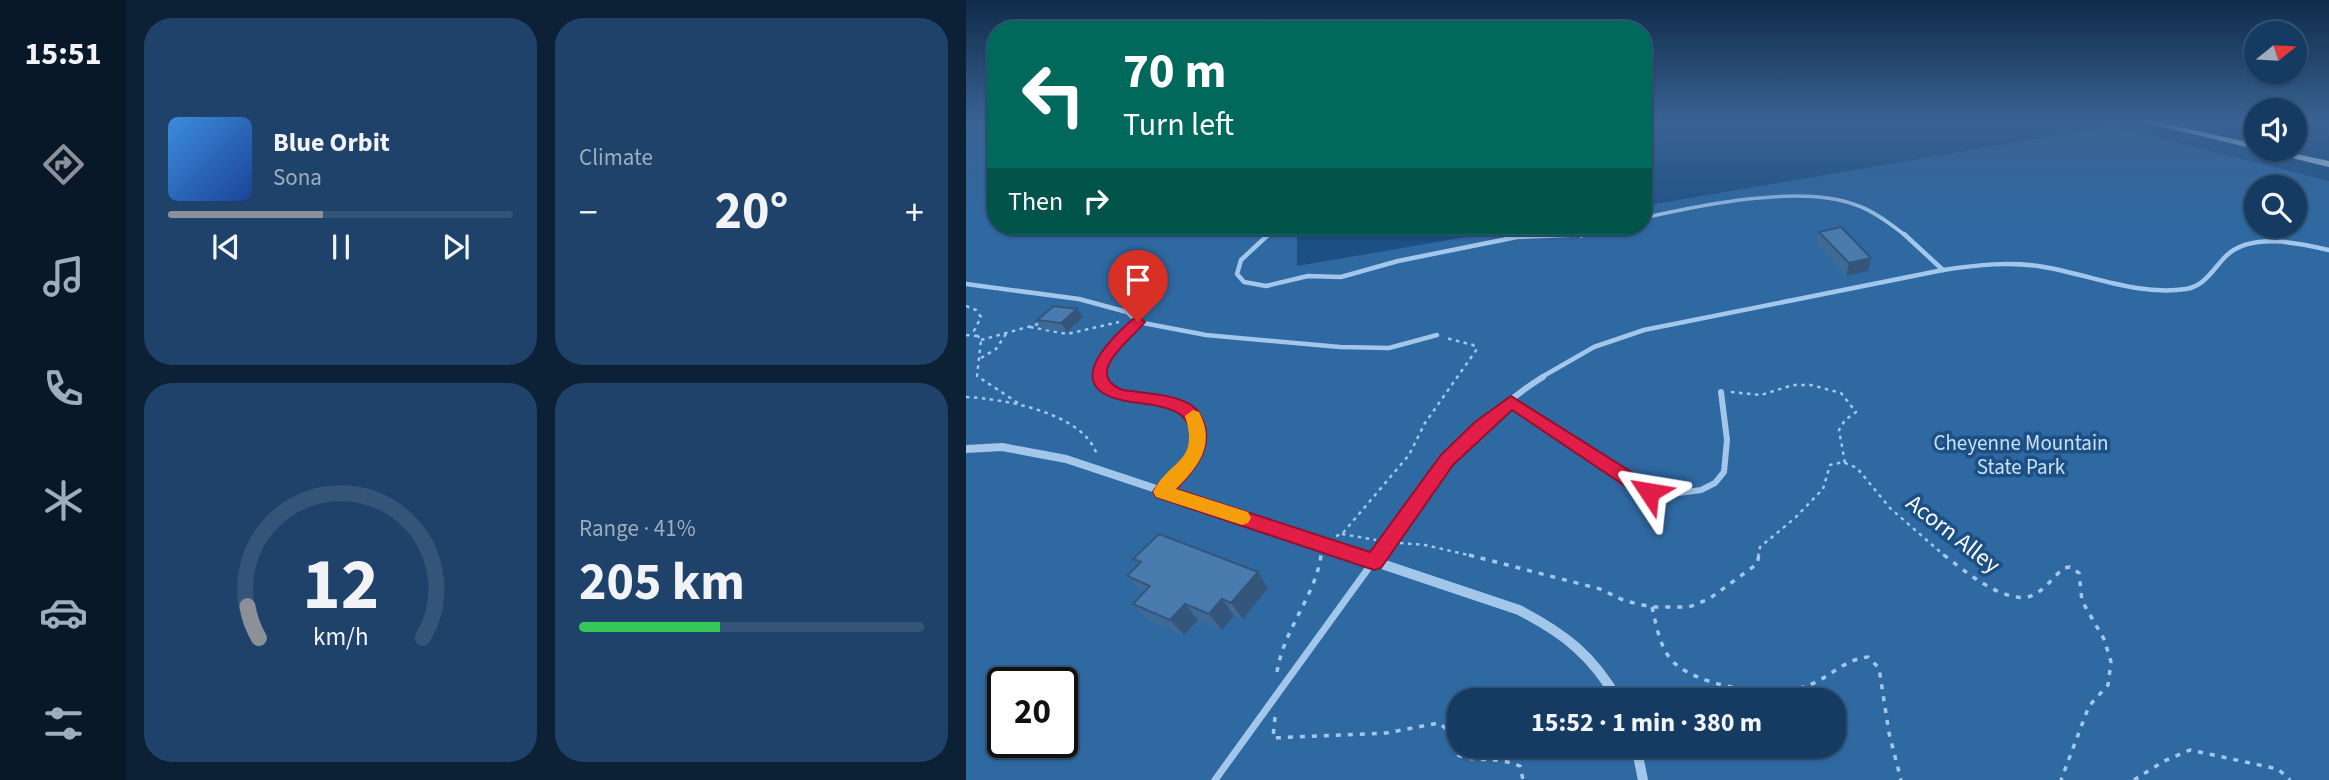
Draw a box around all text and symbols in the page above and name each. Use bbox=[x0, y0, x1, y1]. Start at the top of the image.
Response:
north arrow bbox=[2244, 21, 2306, 84]
map controls bbox=[2244, 21, 2307, 238]
text: 15:51 bbox=[24, 31, 102, 77]
text: 70 m bbox=[1123, 37, 1227, 107]
icon: left bbox=[1008, 49, 1099, 140]
button: sound bbox=[2244, 98, 2307, 161]
text: Turn left bbox=[1123, 102, 1234, 148]
text: Blue Orbit bbox=[273, 124, 390, 161]
icon: directions bbox=[39, 140, 88, 189]
text: Climate bbox=[579, 141, 653, 174]
text: Sona bbox=[273, 161, 322, 194]
text: 20° bbox=[715, 175, 788, 249]
button: search bbox=[2244, 175, 2307, 238]
icon: right bbox=[1077, 182, 1115, 220]
text: Then bbox=[1008, 183, 1063, 220]
text: − bbox=[579, 186, 598, 240]
text: + bbox=[905, 186, 924, 240]
icon: previous bbox=[207, 228, 245, 266]
icon: pause bbox=[322, 228, 360, 266]
icon: next bbox=[437, 228, 475, 266]
pin bbox=[1108, 250, 1168, 322]
icon: music bbox=[39, 252, 88, 301]
icon: arrive bbox=[1119, 261, 1157, 299]
icon: phone bbox=[39, 364, 88, 413]
park label: Cheyenne Mountain State Park bbox=[1933, 428, 2109, 482]
position arrow bbox=[1612, 455, 1686, 529]
icon: climate bbox=[39, 476, 88, 525]
street label: Acorn Alley bbox=[1898, 486, 2008, 582]
text: Range · 41% bbox=[579, 512, 696, 545]
text: 12 bbox=[302, 534, 379, 638]
text: 205 km bbox=[579, 546, 745, 620]
icon: car bbox=[39, 588, 88, 637]
text: km/h bbox=[313, 619, 368, 655]
speed limit sign: 20 bbox=[987, 667, 1078, 758]
icon: filters bbox=[39, 699, 88, 748]
text: 15:52 · 1 min · 380 m bbox=[1531, 704, 1762, 741]

